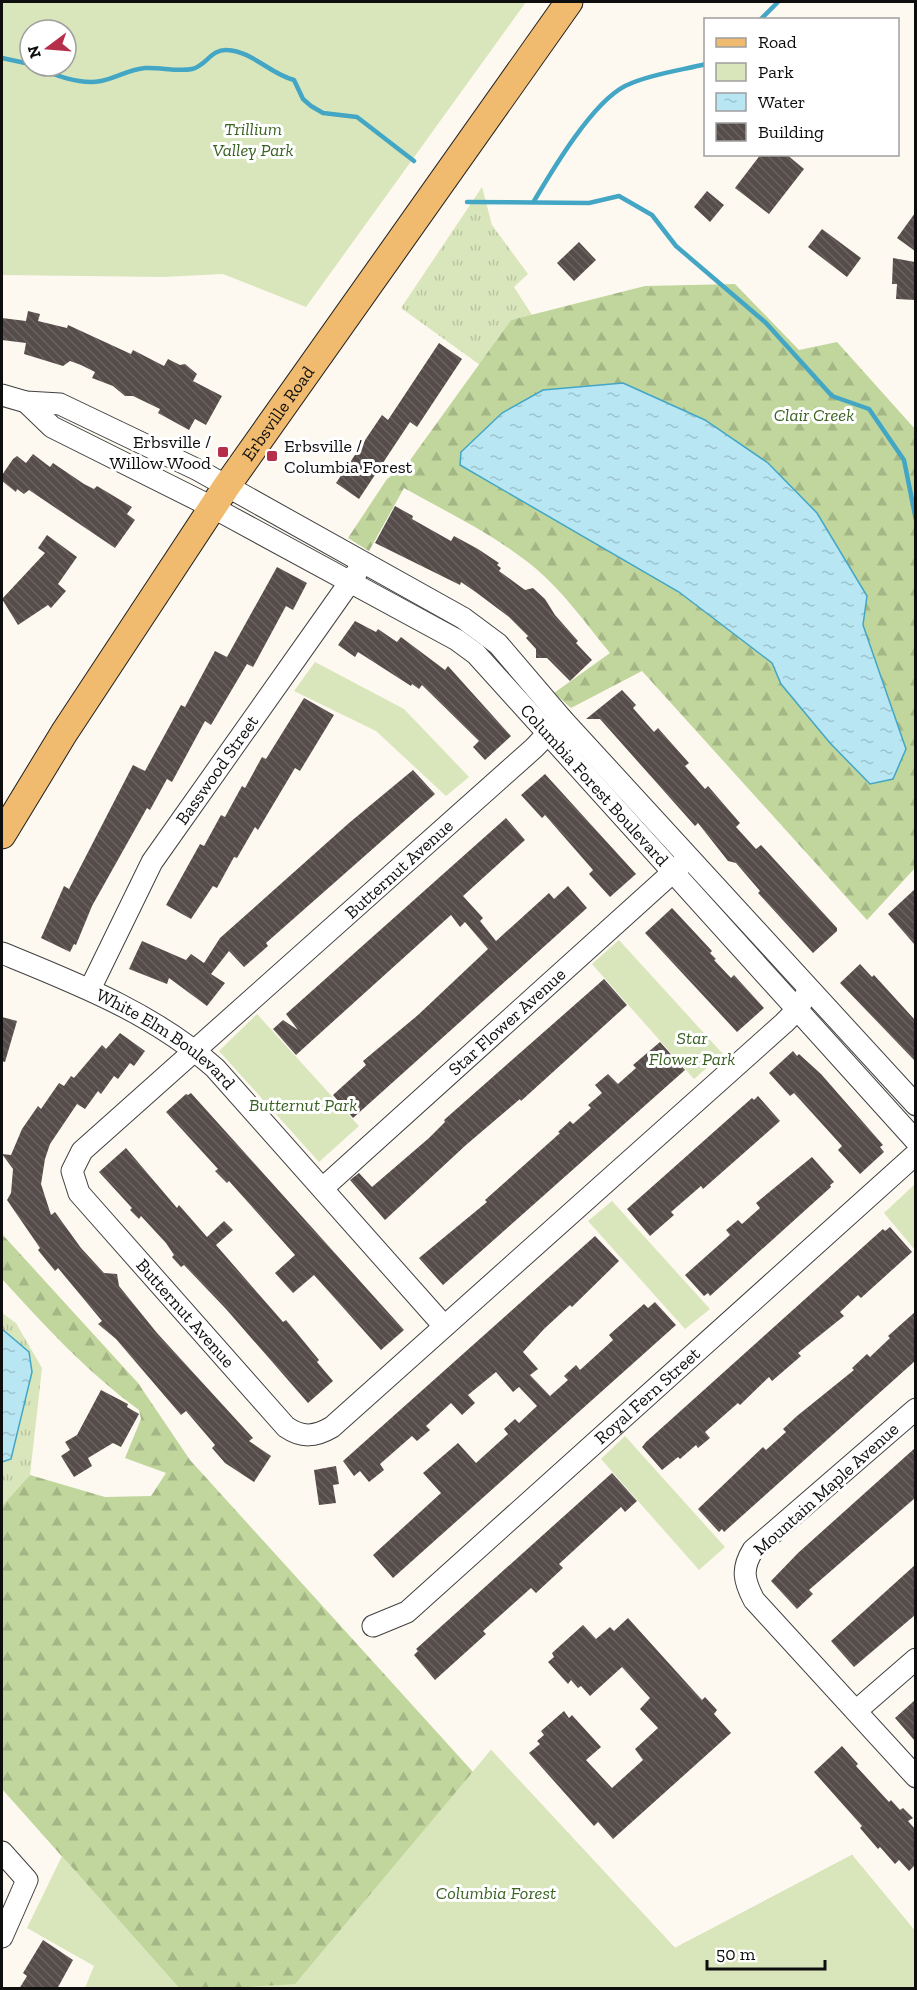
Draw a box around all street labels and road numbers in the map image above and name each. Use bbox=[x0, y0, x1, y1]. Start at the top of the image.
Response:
street label: Erbsville Road bbox=[237, 362, 319, 465]
street label: Columbia Forest Boulevard bbox=[516, 699, 673, 871]
street label: Basswood Street bbox=[171, 711, 263, 829]
street label: Butternut Avenue bbox=[340, 815, 458, 923]
street label: Star Flower Avenue bbox=[444, 963, 570, 1080]
street label: White Elm Boulevard bbox=[93, 984, 240, 1094]
street label: Butternut Avenue bbox=[131, 1254, 239, 1372]
street label: Royal Fern Street bbox=[590, 1343, 705, 1449]
street label: Mountain Maple Avenue bbox=[749, 1418, 903, 1560]

